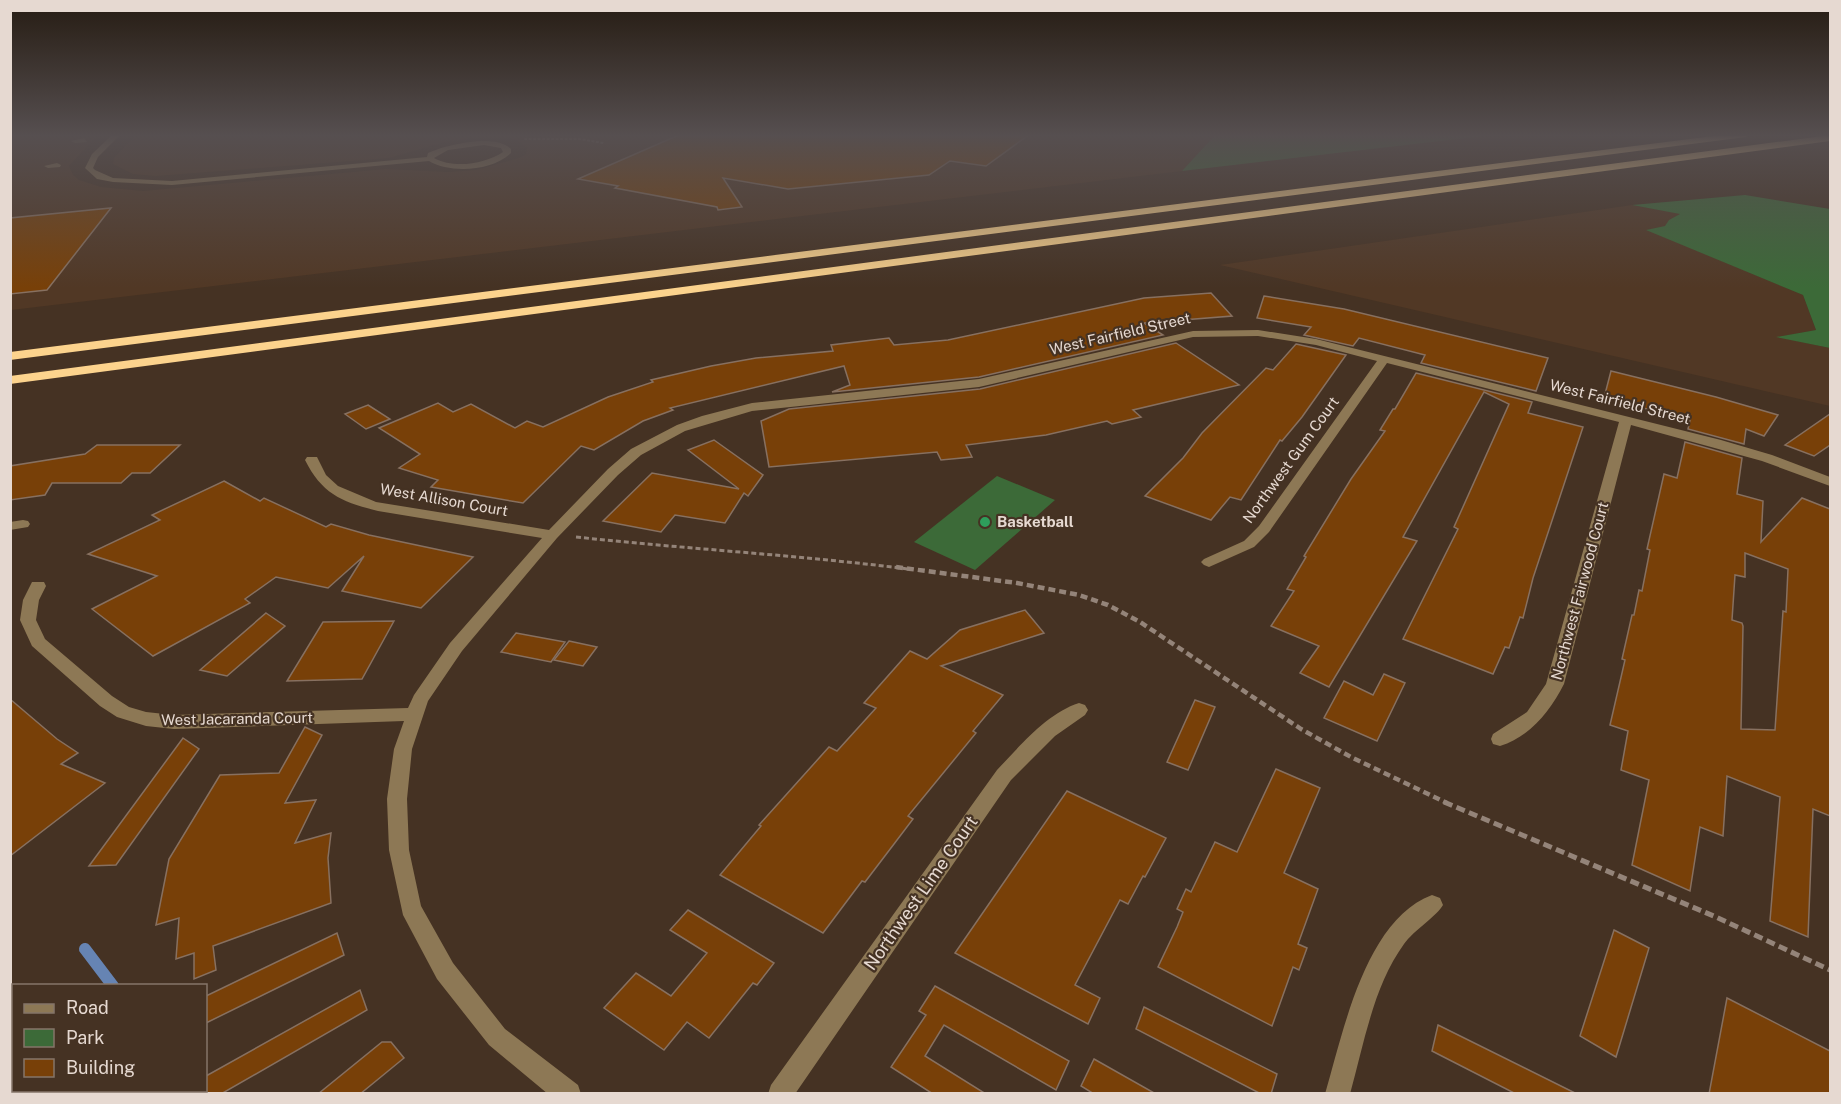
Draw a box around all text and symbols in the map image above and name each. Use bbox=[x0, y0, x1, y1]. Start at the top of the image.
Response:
street label: West Fairfield Street bbox=[1048, 309, 1192, 358]
street label: West Fairfield Street bbox=[1548, 376, 1692, 427]
street label: Northwest Gum Court bbox=[1239, 393, 1342, 526]
street label: West Allison Court bbox=[379, 480, 510, 519]
street label: Northwest Fairwood Court bbox=[1548, 500, 1612, 682]
place label: Basketball bbox=[997, 513, 1074, 530]
marker: Basketball bbox=[978, 515, 992, 529]
street label: West Jacaranda Court bbox=[161, 709, 313, 728]
street label: Northwest Lime Court bbox=[859, 811, 982, 974]
legend bbox=[12, 984, 207, 1092]
text: Road bbox=[66, 997, 109, 1018]
text: Park bbox=[66, 1027, 104, 1048]
text: Building bbox=[66, 1057, 135, 1078]

